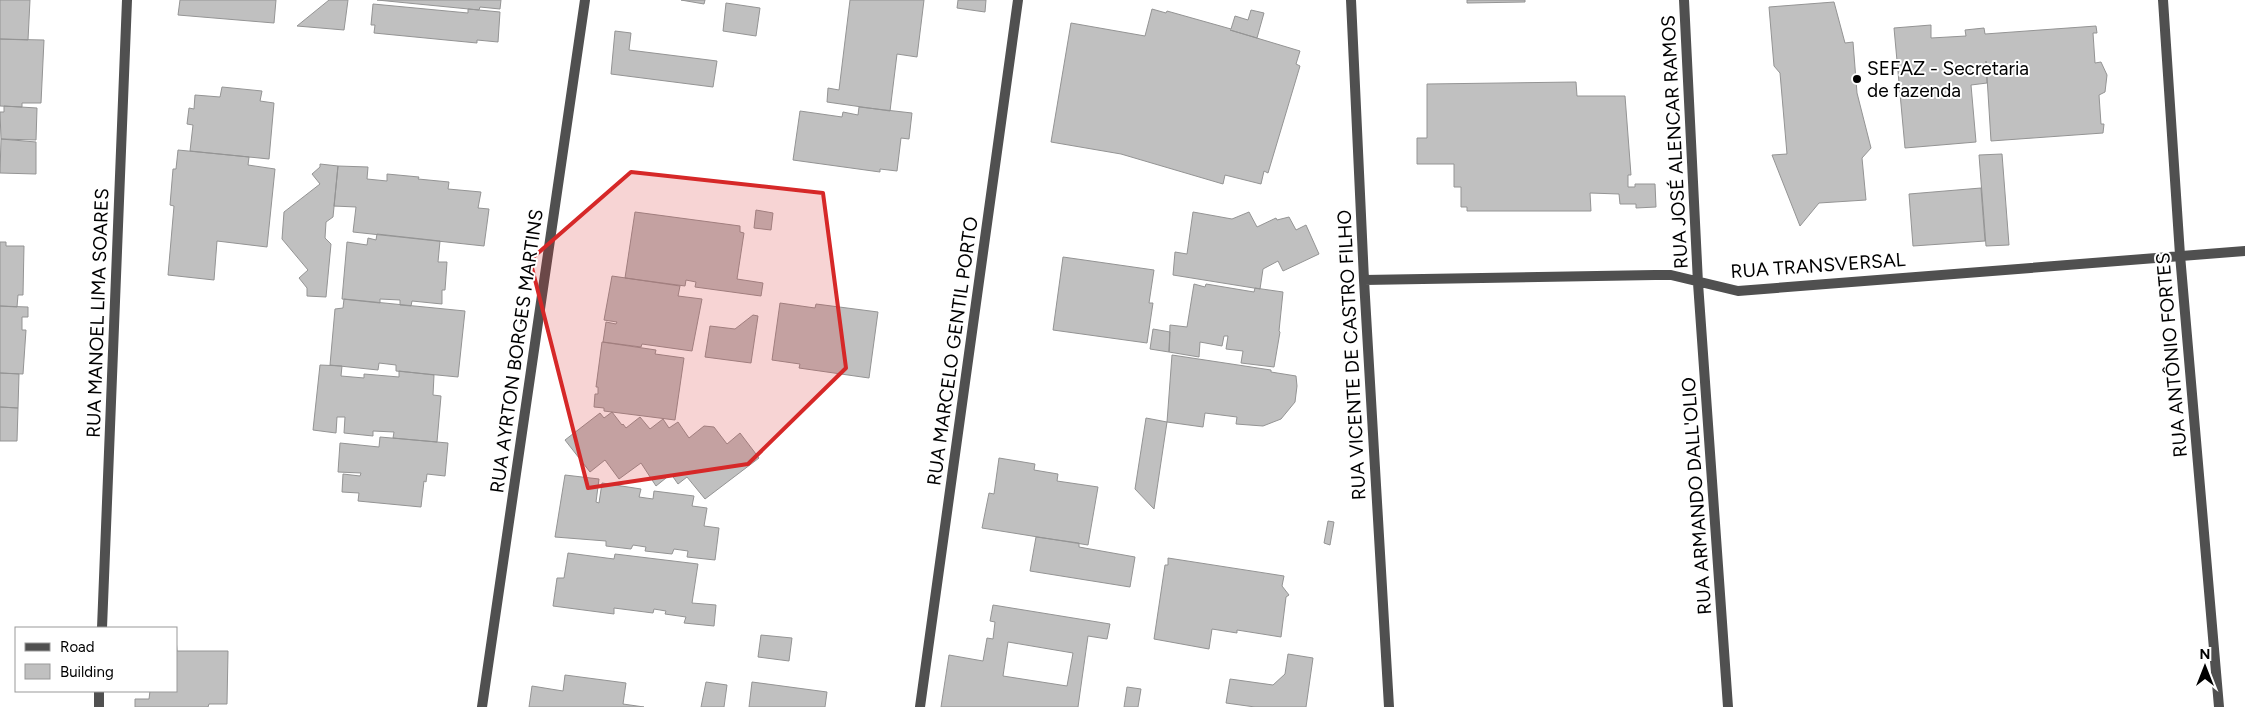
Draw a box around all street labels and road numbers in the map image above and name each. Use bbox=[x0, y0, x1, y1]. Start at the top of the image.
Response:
street label: RUA JOSÉ ALENCAR RAMOS bbox=[1656, 14, 1693, 269]
street label: RUA MANOEL LIMA SOARES bbox=[82, 188, 113, 438]
street label: RUA AYRTON BORGES MARTINS bbox=[485, 208, 548, 495]
street label: RUA VICENTE DE CASTRO FILHO bbox=[1332, 209, 1371, 501]
street label: RUA MARCELO GENTIL PORTO bbox=[922, 215, 983, 487]
street label: RUA TRANSVERSAL bbox=[1730, 248, 1906, 283]
street label: RUA ANTÔNIO FORTES bbox=[2151, 252, 2192, 458]
street label: RUA ARMANDO DALL'OLIO bbox=[1677, 377, 1716, 615]

